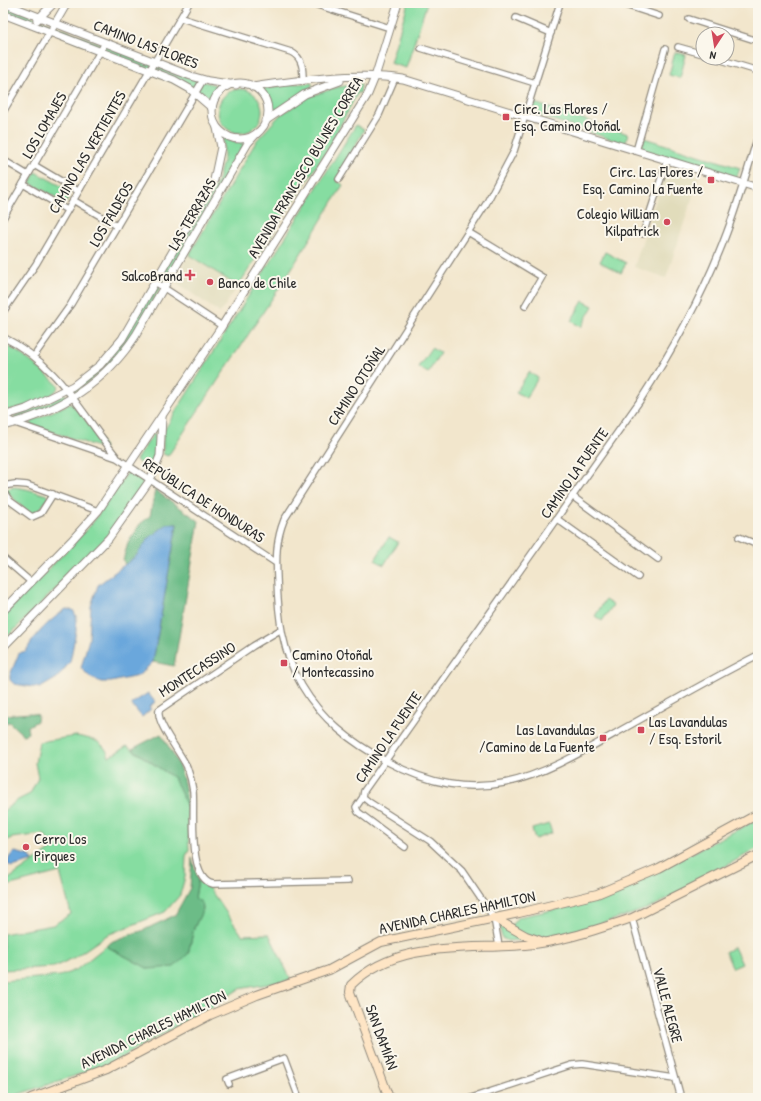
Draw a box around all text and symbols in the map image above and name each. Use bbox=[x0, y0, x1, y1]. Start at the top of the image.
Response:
street label: CAMINO LAS FLORES bbox=[90, 14, 202, 74]
north arrow bbox=[695, 26, 735, 66]
text: N bbox=[708, 48, 717, 63]
street label: AVENIDA FRANCISCO BULNES CORREA bbox=[242, 72, 368, 262]
street label: CAMINO LAS VERTIENTES bbox=[43, 87, 131, 217]
street label: LOS LOMAJES bbox=[17, 88, 72, 162]
place label: Circ. Las Flores / Esq. Camino Otoñal bbox=[514, 98, 620, 136]
marker: Circ. Las Flores / Esq. Camino Otoñal bbox=[501, 112, 511, 122]
place label: Circ. Las Flores / Esq. Camino La Fuente bbox=[583, 161, 703, 199]
street label: LAS TERRAZAS bbox=[163, 174, 221, 254]
marker: Circ. Las Flores / Esq. Camino La Fuente bbox=[706, 175, 716, 185]
street label: LOS FALDEOS bbox=[84, 178, 138, 250]
place label: Colegio William Kilpatrick bbox=[577, 203, 659, 241]
marker: Colegio William Kilpatrick bbox=[662, 217, 672, 227]
place label: SalcoBrand bbox=[121, 265, 182, 286]
marker: SalcoBrand bbox=[185, 270, 195, 280]
place label: Banco de Chile bbox=[218, 272, 297, 293]
marker: Banco de Chile bbox=[205, 277, 215, 287]
street label: CAMINO OTOÑAL bbox=[322, 340, 390, 429]
street label: CAMINO LA FUENTE bbox=[535, 423, 613, 523]
street label: REPÚBLICA DE HONDURAS bbox=[139, 453, 269, 547]
street label: MONTECASSINO bbox=[154, 636, 240, 702]
place label: Camino Otoñal / Montecassino bbox=[292, 644, 374, 682]
marker: Camino Otoñal / Montecassino bbox=[279, 658, 289, 668]
street label: CAMINO LA FUENTE bbox=[350, 687, 427, 787]
place label: Las Lavandulas / Esq. Estoril bbox=[649, 711, 728, 749]
place label: Las Lavandulas /Camino de La Fuente bbox=[479, 719, 595, 757]
marker: Las Lavandulas / Esq. Estoril bbox=[636, 725, 646, 735]
marker: Las Lavandulas /Camino de La Fuente bbox=[598, 733, 608, 743]
place label: Cerro Los Pirques bbox=[34, 828, 87, 866]
marker: Cerro Los Pirques bbox=[21, 842, 31, 852]
street label: AVENIDA CHARLES HAMILTON bbox=[377, 885, 537, 939]
street label: VALLE ALEGRE bbox=[648, 965, 688, 1045]
street label: AVENIDA CHARLES HAMILTON bbox=[77, 985, 229, 1073]
street label: SAN DAMIÁN bbox=[361, 1002, 403, 1072]

